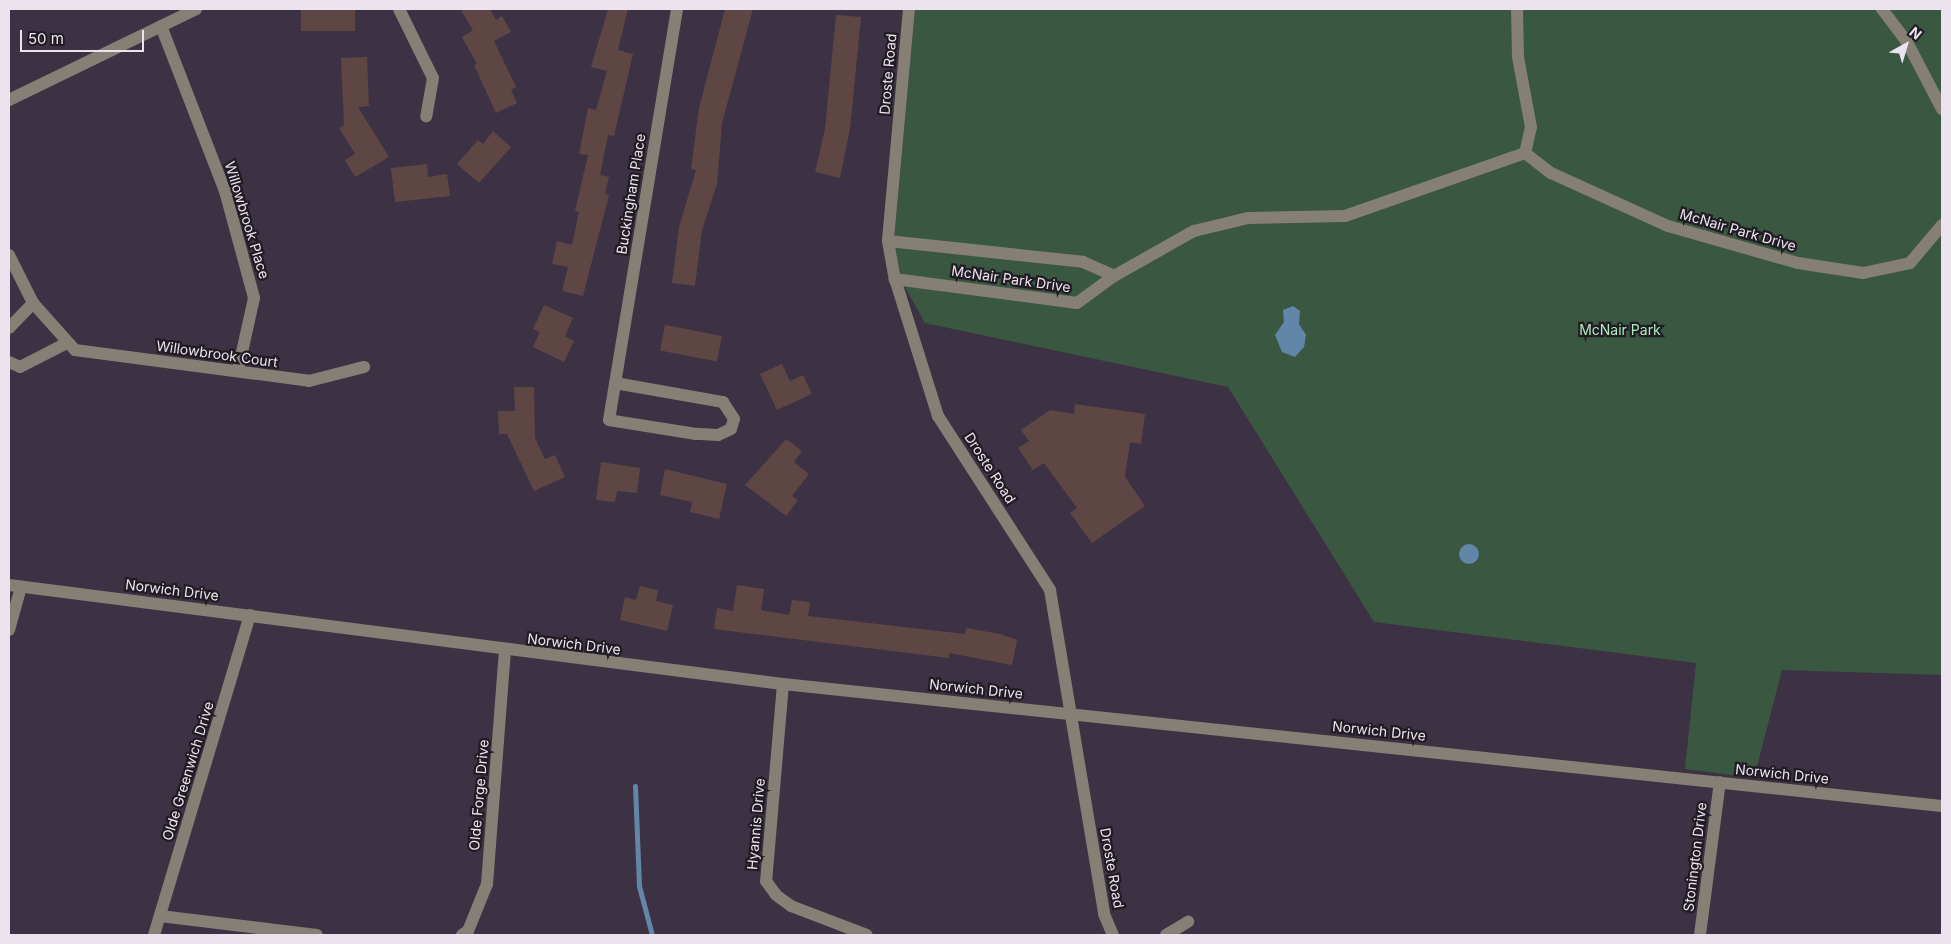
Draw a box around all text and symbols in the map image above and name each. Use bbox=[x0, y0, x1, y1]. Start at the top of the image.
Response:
scale bar bbox=[22, 20, 146, 52]
north arrow bbox=[1881, 20, 1931, 70]
text: N bbox=[1906, 23, 1925, 43]
text: 50 m bbox=[28, 29, 64, 48]
street label: Droste Road bbox=[876, 33, 900, 115]
street label: Buckingham Place bbox=[613, 132, 649, 256]
street label: Willowbrook Place bbox=[221, 159, 273, 281]
street label: McNair Park Drive bbox=[1678, 205, 1798, 255]
street label: McNair Park Drive bbox=[950, 262, 1072, 296]
park label: McNair Park bbox=[1579, 322, 1661, 338]
street label: Willowbrook Court bbox=[155, 337, 279, 371]
street label: Droste Road bbox=[961, 429, 1019, 507]
street label: Norwich Drive bbox=[124, 576, 220, 604]
street label: Norwich Drive bbox=[526, 630, 622, 658]
street label: Norwich Drive bbox=[928, 676, 1024, 702]
street label: Olde Greenwich Drive bbox=[159, 699, 217, 843]
street label: Norwich Drive bbox=[1331, 718, 1427, 744]
street label: Olde Forge Drive bbox=[466, 739, 492, 851]
street label: Norwich Drive bbox=[1734, 761, 1830, 787]
street label: Hyannis Drive bbox=[744, 777, 768, 871]
street label: Stonington Drive bbox=[1680, 801, 1710, 913]
street label: Droste Road bbox=[1097, 827, 1127, 909]

